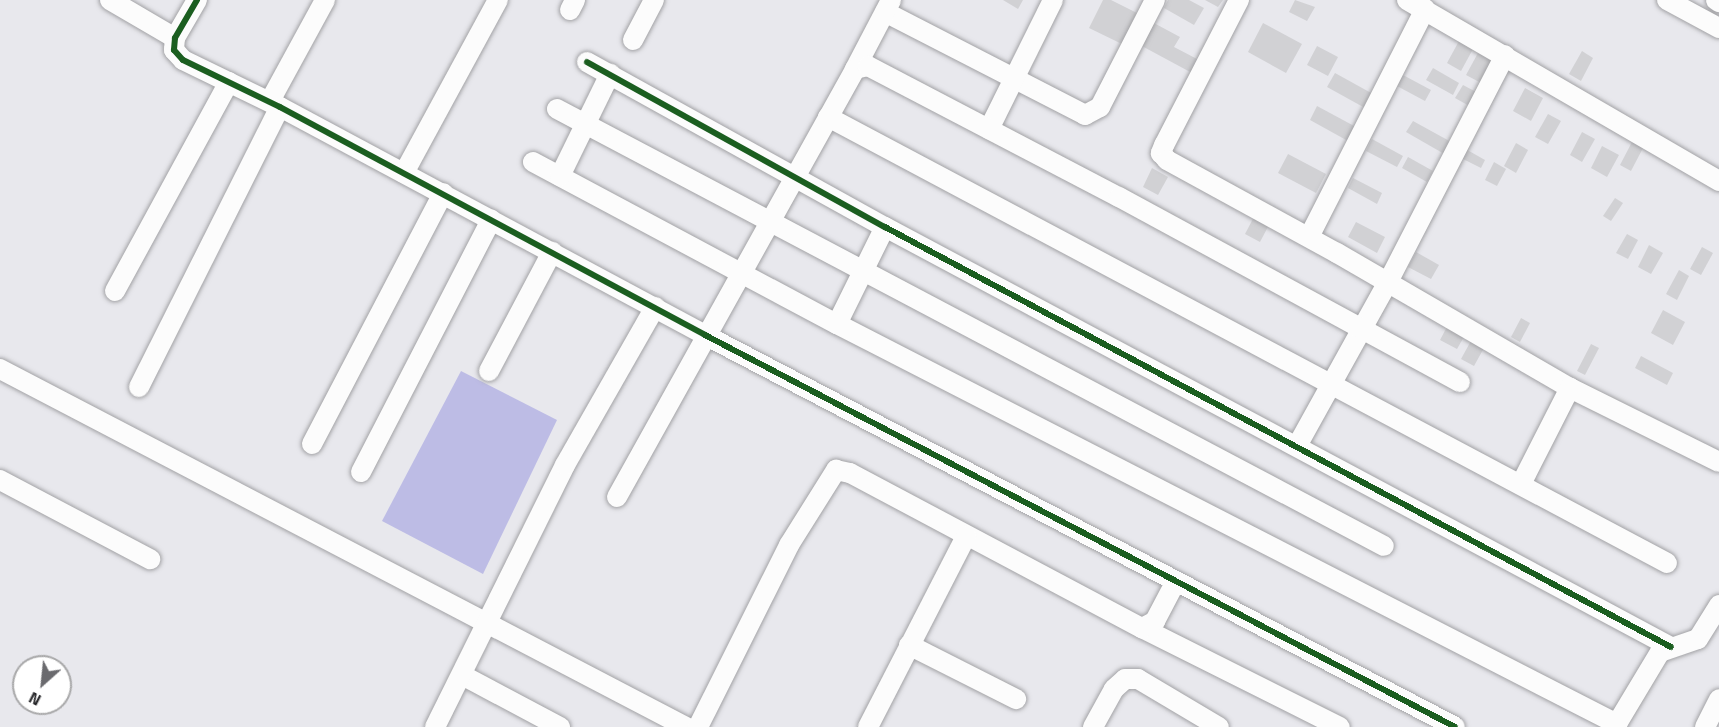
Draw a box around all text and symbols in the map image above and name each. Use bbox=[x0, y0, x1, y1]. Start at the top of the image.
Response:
north arrow bbox=[12, 655, 72, 715]
text: N bbox=[24, 686, 45, 712]

